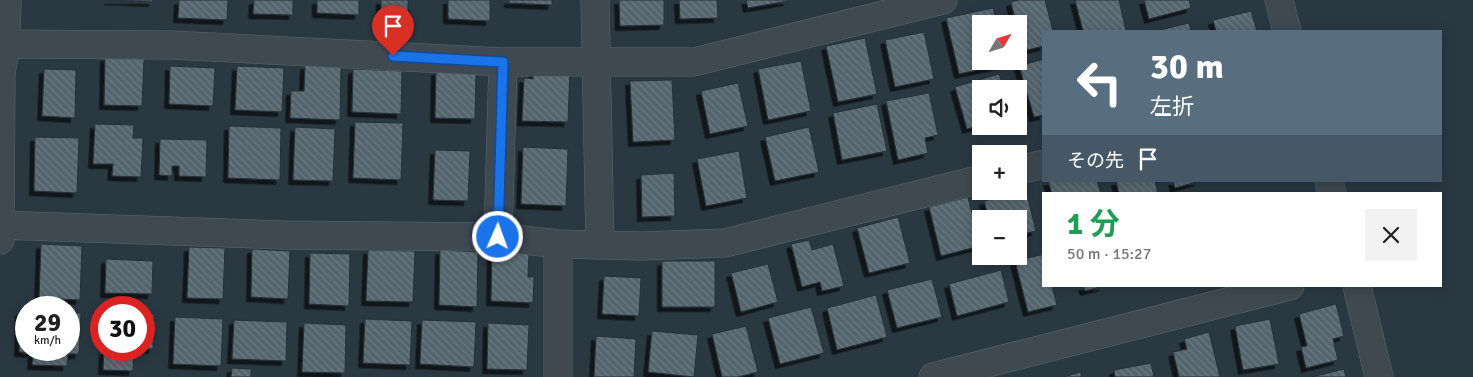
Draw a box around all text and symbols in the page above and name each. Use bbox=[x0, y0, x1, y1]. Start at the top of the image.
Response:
pin bbox=[372, 5, 414, 56]
icon: arrive bbox=[379, 12, 407, 40]
north arrow bbox=[972, 15, 1028, 70]
map controls bbox=[972, 15, 1027, 265]
text: 30 m bbox=[1150, 45, 1224, 88]
icon: left bbox=[1067, 50, 1132, 115]
button: sound bbox=[972, 80, 1027, 135]
text: 左折 bbox=[1150, 93, 1194, 120]
button: + bbox=[972, 145, 1027, 200]
icon: arrive bbox=[1134, 145, 1162, 173]
text: その先 bbox=[1067, 149, 1124, 173]
text: 1 分 bbox=[1067, 206, 1120, 243]
button: close bbox=[1365, 209, 1417, 261]
position arrow bbox=[471, 210, 523, 262]
button: − bbox=[972, 210, 1027, 265]
text: 50 m · 15:27 bbox=[1067, 244, 1151, 264]
speed limit sign: 30 bbox=[90, 296, 155, 361]
text: 29 bbox=[34, 307, 61, 338]
text: km/h bbox=[34, 333, 61, 348]

